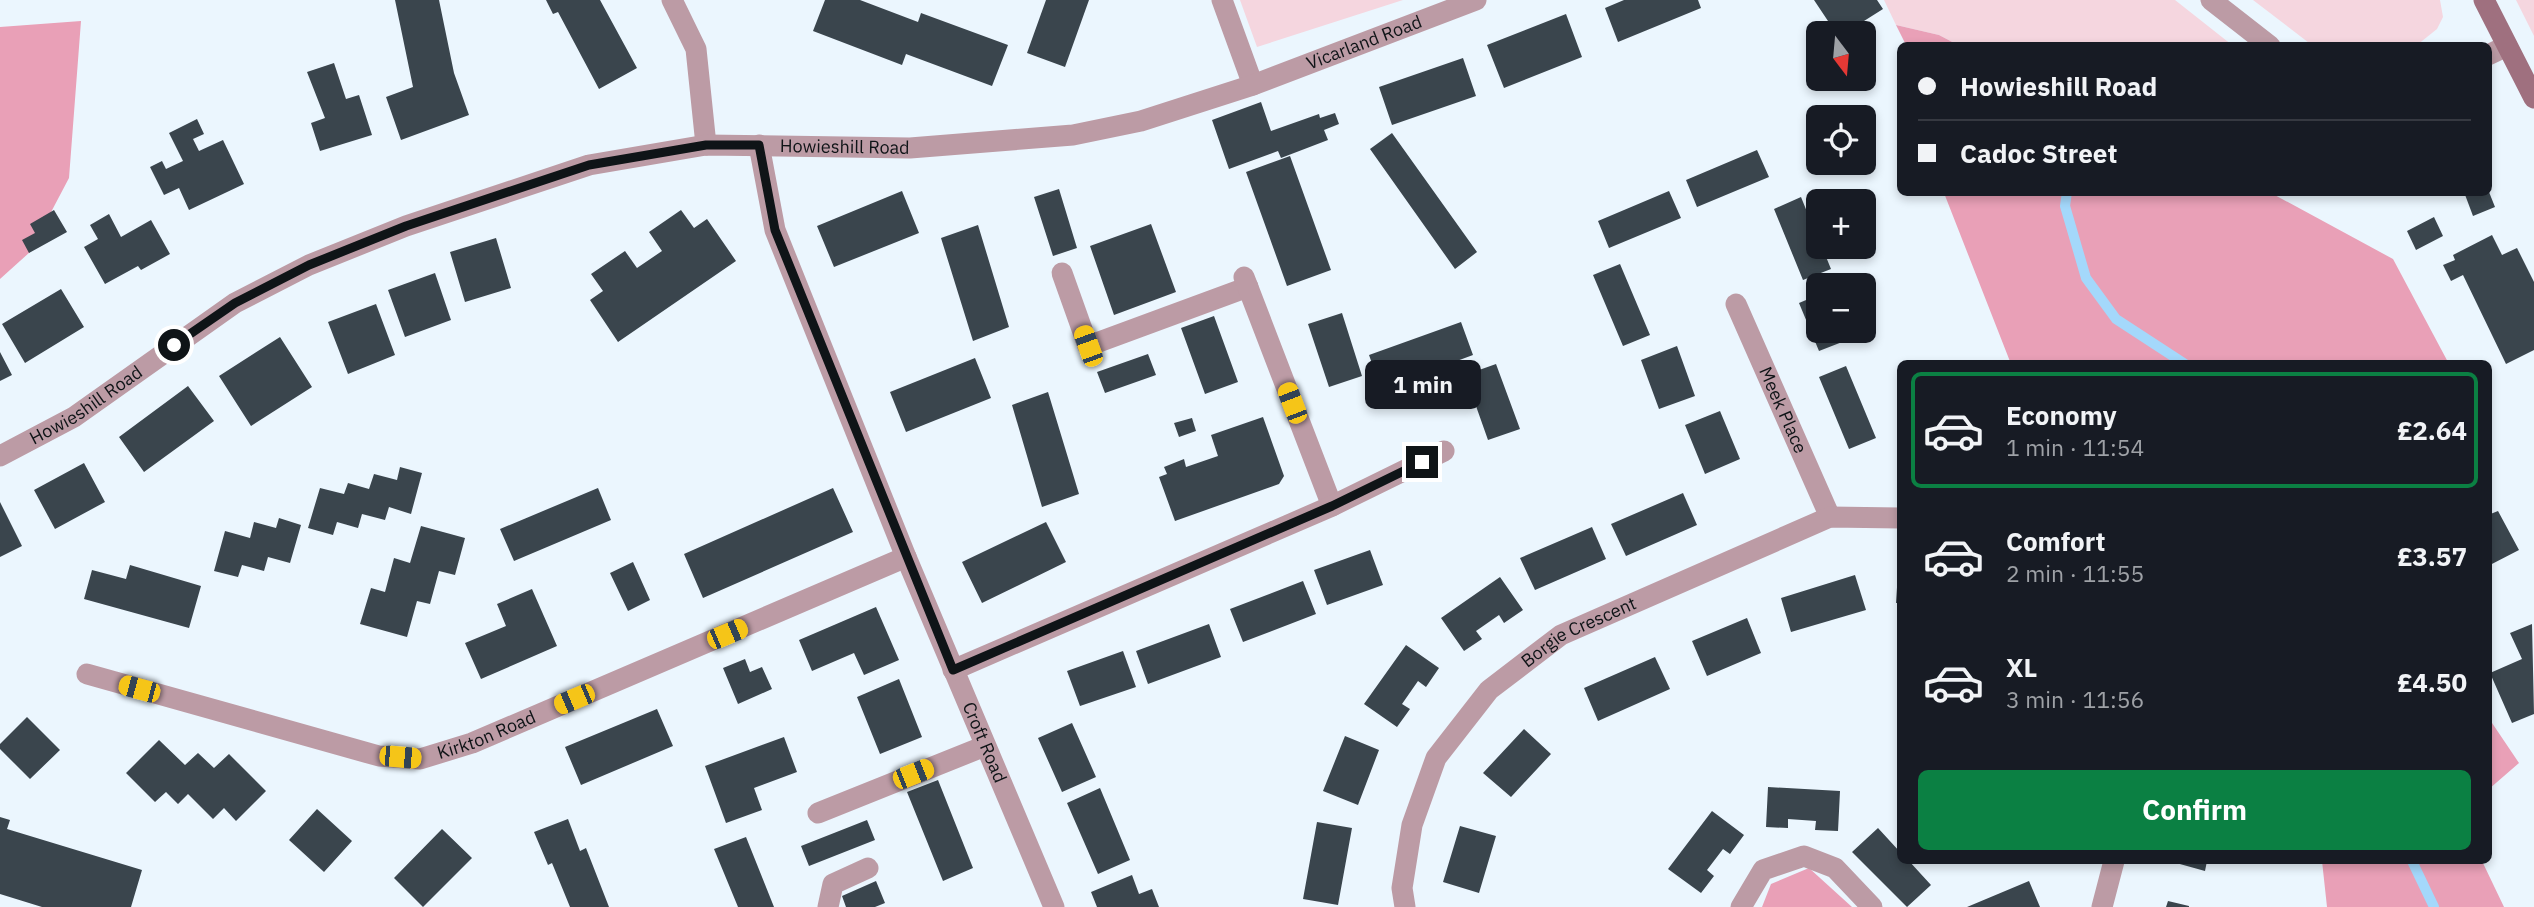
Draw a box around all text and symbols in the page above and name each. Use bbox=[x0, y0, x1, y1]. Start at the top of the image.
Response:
street label: Vicarland Road bbox=[1303, 10, 1425, 75]
north arrow bbox=[1806, 21, 1876, 91]
map controls bbox=[1806, 21, 1876, 343]
text: Howieshill Road bbox=[1960, 69, 2157, 103]
button: locate bbox=[1806, 105, 1876, 175]
street label: Howieshill Road bbox=[780, 134, 910, 159]
text: Cadoc Street bbox=[1960, 136, 2117, 170]
button: + bbox=[1806, 189, 1876, 259]
button: − bbox=[1806, 273, 1876, 343]
car bbox=[1071, 323, 1106, 369]
route start bbox=[158, 329, 190, 361]
street label: Howieshill Road bbox=[25, 360, 147, 449]
callout: 1 min bbox=[1364, 360, 1480, 410]
street label: Meek Place bbox=[1754, 363, 1813, 457]
text: 1 min bbox=[1393, 369, 1453, 399]
car bbox=[1275, 380, 1310, 426]
text: Economy bbox=[2006, 398, 2117, 432]
icon: car bbox=[1922, 399, 1985, 462]
text: £2.64 bbox=[2397, 413, 2467, 447]
text: 1 min · 11:54 bbox=[2006, 432, 2144, 462]
route end bbox=[1406, 446, 1438, 478]
text: Comfort bbox=[2006, 524, 2105, 558]
icon: car bbox=[1922, 525, 1985, 588]
text: £3.57 bbox=[2397, 539, 2467, 573]
text: 2 min · 11:55 bbox=[2006, 558, 2144, 588]
street label: Borgie Crescent bbox=[1516, 591, 1640, 672]
car bbox=[704, 616, 751, 652]
text: XL bbox=[2006, 650, 2037, 684]
icon: car bbox=[1922, 651, 1985, 714]
text: £4.50 bbox=[2397, 665, 2467, 699]
car bbox=[116, 673, 163, 705]
car bbox=[551, 681, 598, 717]
text: 3 min · 11:56 bbox=[2006, 684, 2144, 714]
street label: Croft Road bbox=[958, 698, 1012, 786]
street label: Kirkton Road bbox=[434, 705, 539, 764]
car bbox=[379, 745, 422, 769]
car bbox=[890, 756, 937, 792]
button: Confirm bbox=[1918, 770, 2471, 850]

